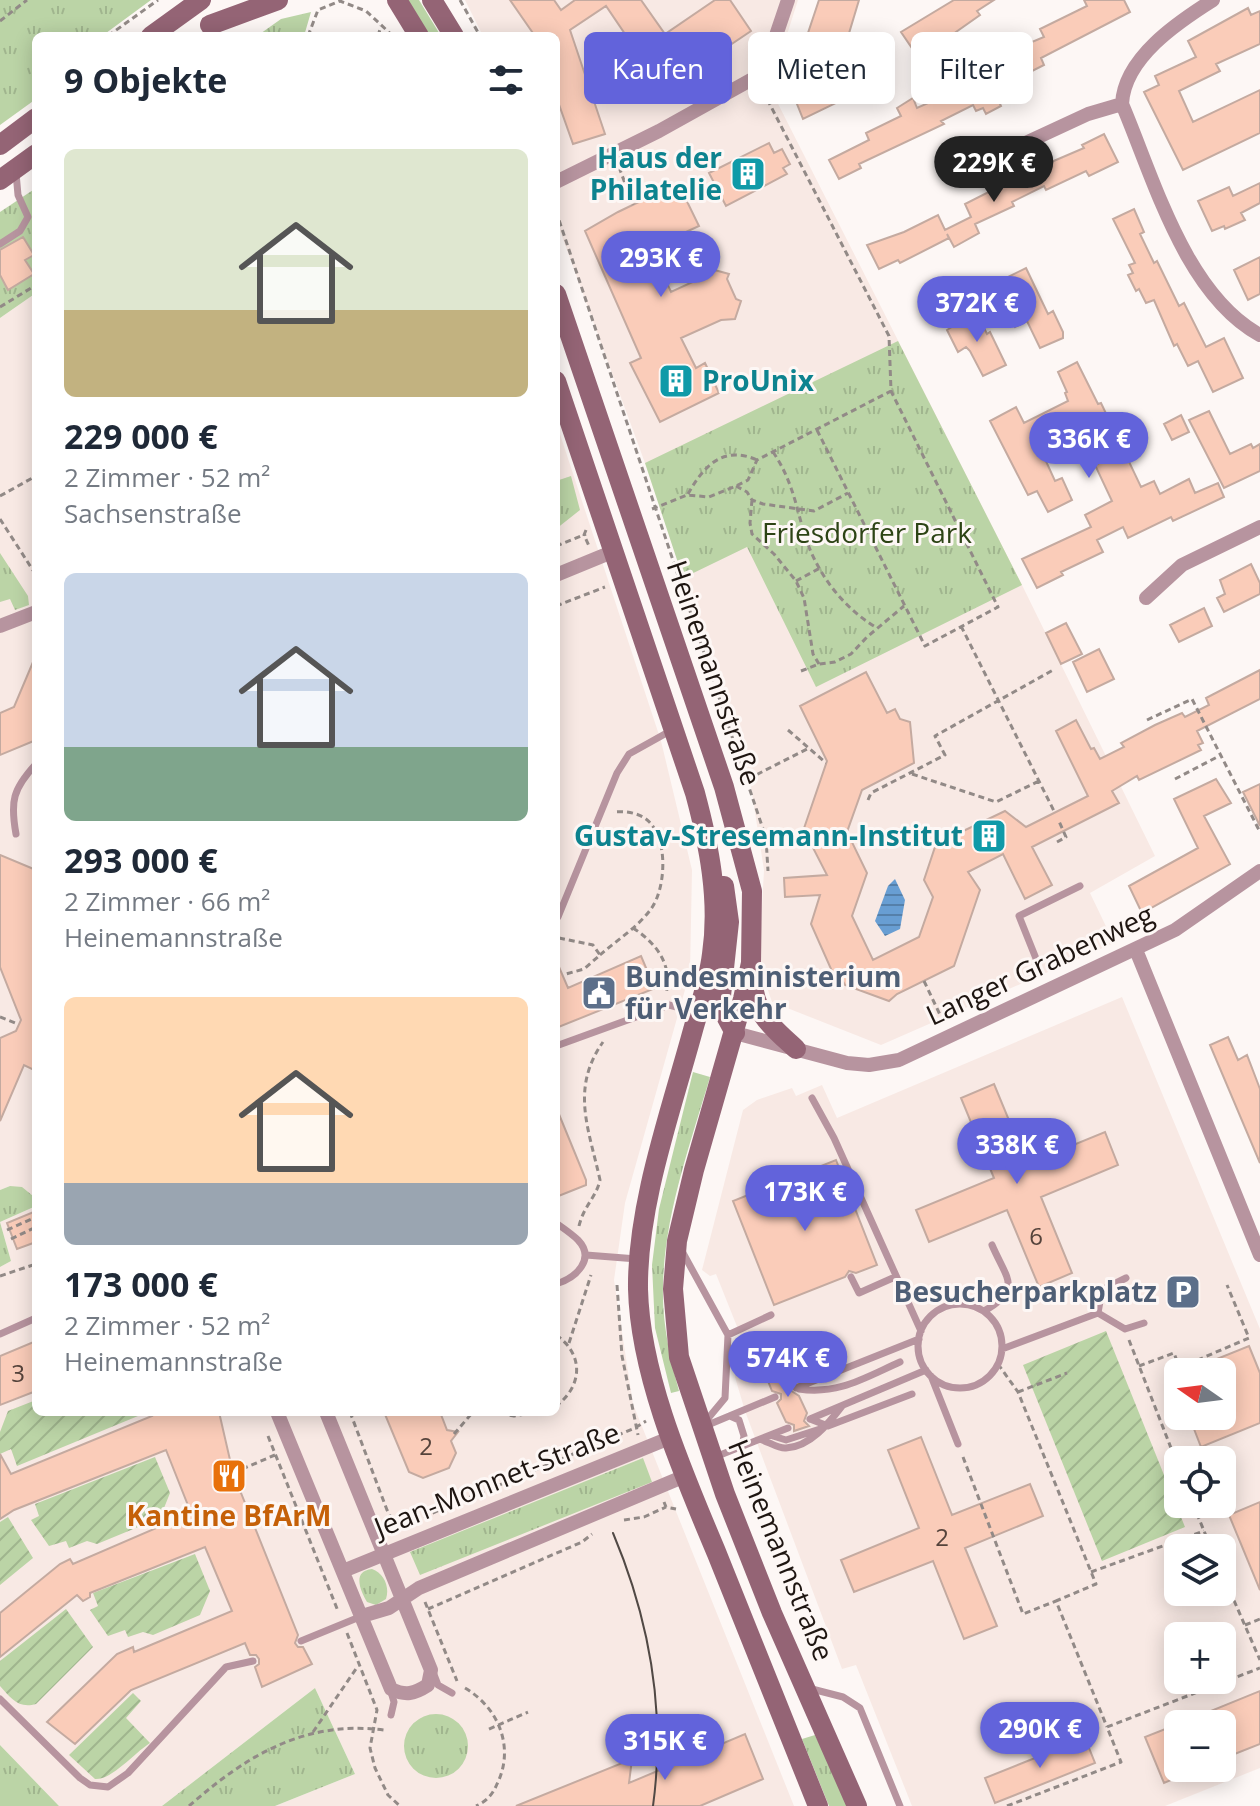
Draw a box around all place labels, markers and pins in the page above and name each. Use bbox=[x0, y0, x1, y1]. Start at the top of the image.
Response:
pin: 229K € bbox=[929, 136, 1059, 204]
place label: Haus der Philatelie bbox=[590, 138, 722, 208]
building icon: Haus der Philatelie bbox=[729, 155, 767, 193]
pin: 293K € bbox=[596, 231, 726, 299]
pin: 372K € bbox=[912, 276, 1042, 344]
place label: ProUnix bbox=[702, 361, 815, 399]
building icon: ProUnix bbox=[657, 362, 695, 400]
pin: 336K € bbox=[1024, 412, 1154, 480]
place label: Gustav-Stresemann-Institut bbox=[574, 816, 963, 854]
building icon: Gustav-Stresemann-Institut bbox=[970, 817, 1008, 855]
place label: Bundesministerium für Verkehr bbox=[625, 957, 902, 1027]
public building icon: Bundesministerium für Verkehr bbox=[580, 974, 618, 1012]
pin: 338K € bbox=[952, 1118, 1082, 1186]
pin: 173K € bbox=[740, 1165, 870, 1233]
place label: Besucherparkplatz bbox=[894, 1272, 1157, 1310]
parking icon: Besucherparkplatz bbox=[1164, 1273, 1202, 1311]
pin: 574K € bbox=[723, 1331, 853, 1399]
restaurant icon: Kantine BfArM bbox=[210, 1457, 248, 1495]
place label: Kantine BfArM bbox=[127, 1496, 331, 1534]
pin: 290K € bbox=[975, 1702, 1105, 1770]
pin: 315K € bbox=[600, 1714, 730, 1782]

